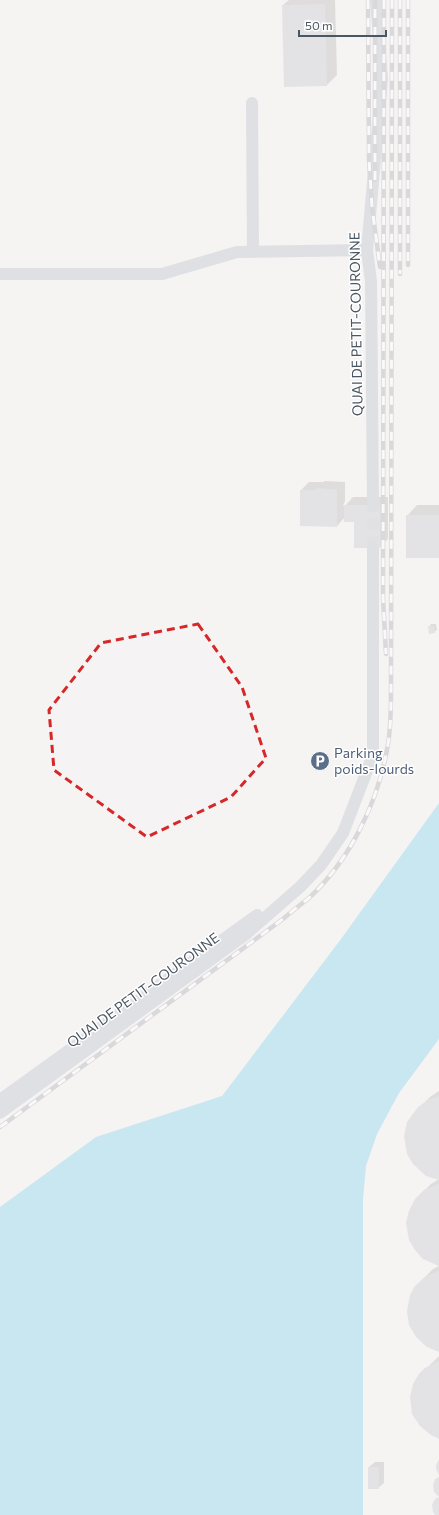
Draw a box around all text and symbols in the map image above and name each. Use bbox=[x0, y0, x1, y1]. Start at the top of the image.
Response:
scale bar bbox=[299, 12, 386, 38]
text: 50 m bbox=[305, 18, 333, 32]
street label: QUAI DE PETIT-COURONNE bbox=[345, 232, 366, 416]
place label: Parking poids-lourds bbox=[334, 744, 414, 777]
parking icon: Parking poids-lourds bbox=[309, 750, 331, 772]
street label: QUAI DE PETIT-COURONNE bbox=[63, 929, 222, 1051]

